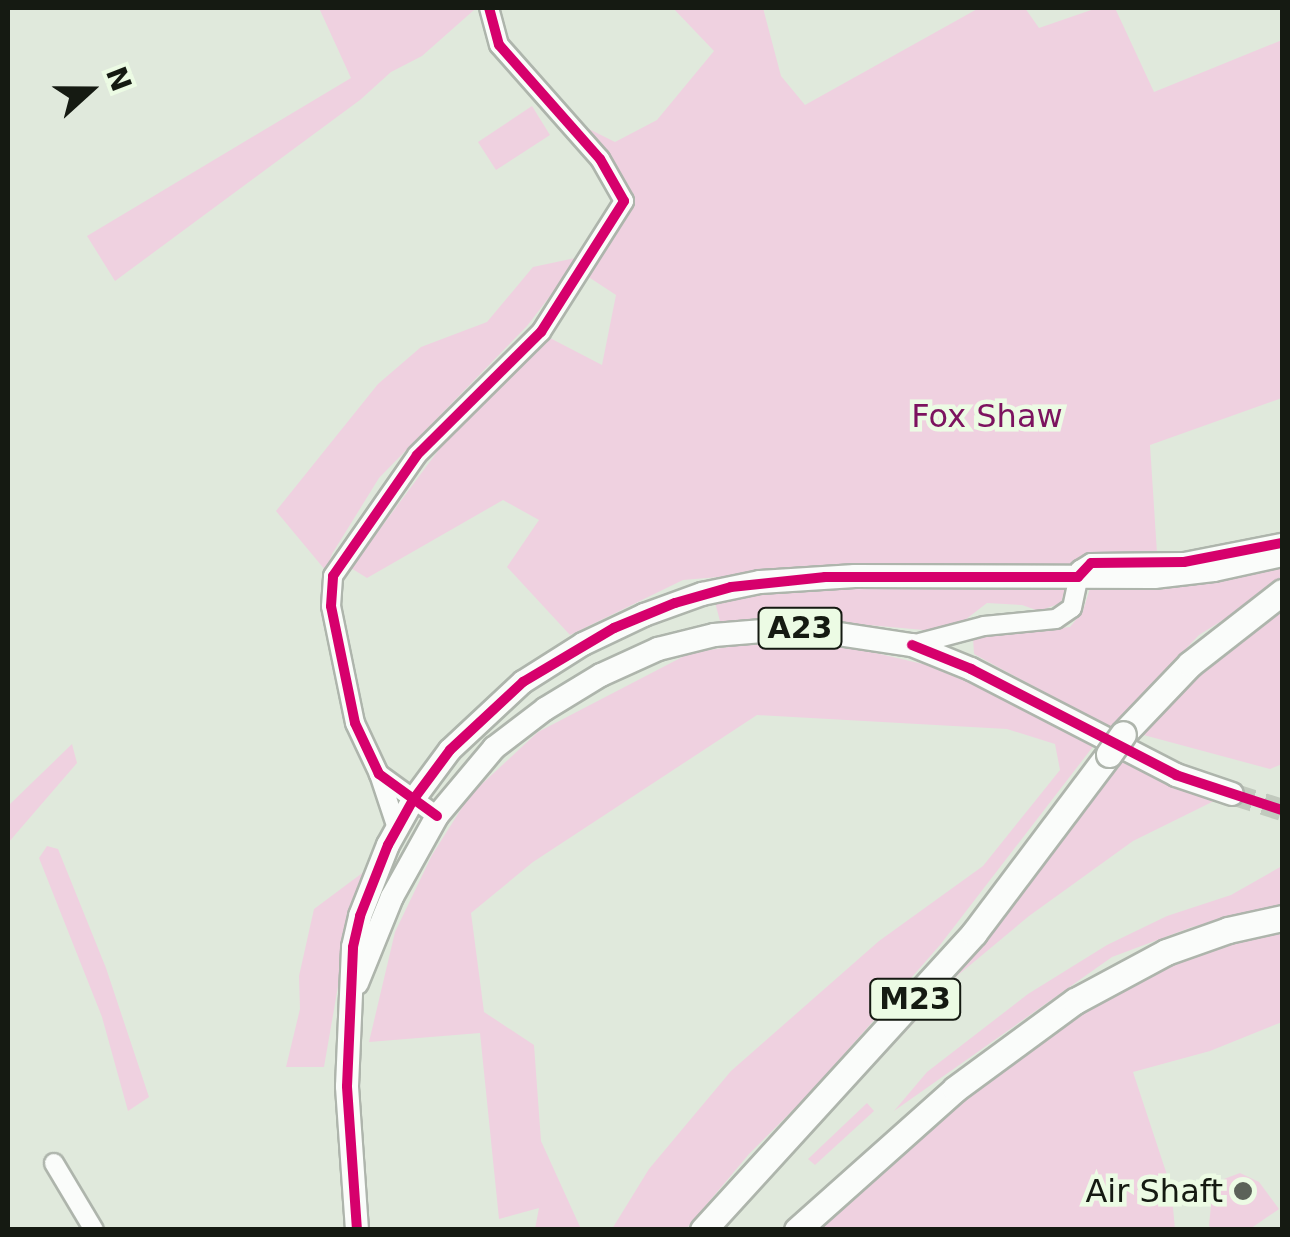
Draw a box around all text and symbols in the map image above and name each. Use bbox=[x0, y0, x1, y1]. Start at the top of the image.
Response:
north arrow bbox=[40, 40, 140, 140]
text: N bbox=[99, 62, 138, 96]
park label: Fox Shaw bbox=[911, 397, 1063, 435]
road number: A23 bbox=[758, 603, 842, 653]
road number: M23 bbox=[868, 974, 962, 1024]
place label: Air Shaft bbox=[1085, 1172, 1223, 1210]
marker: Air Shaft bbox=[1232, 1180, 1254, 1202]

